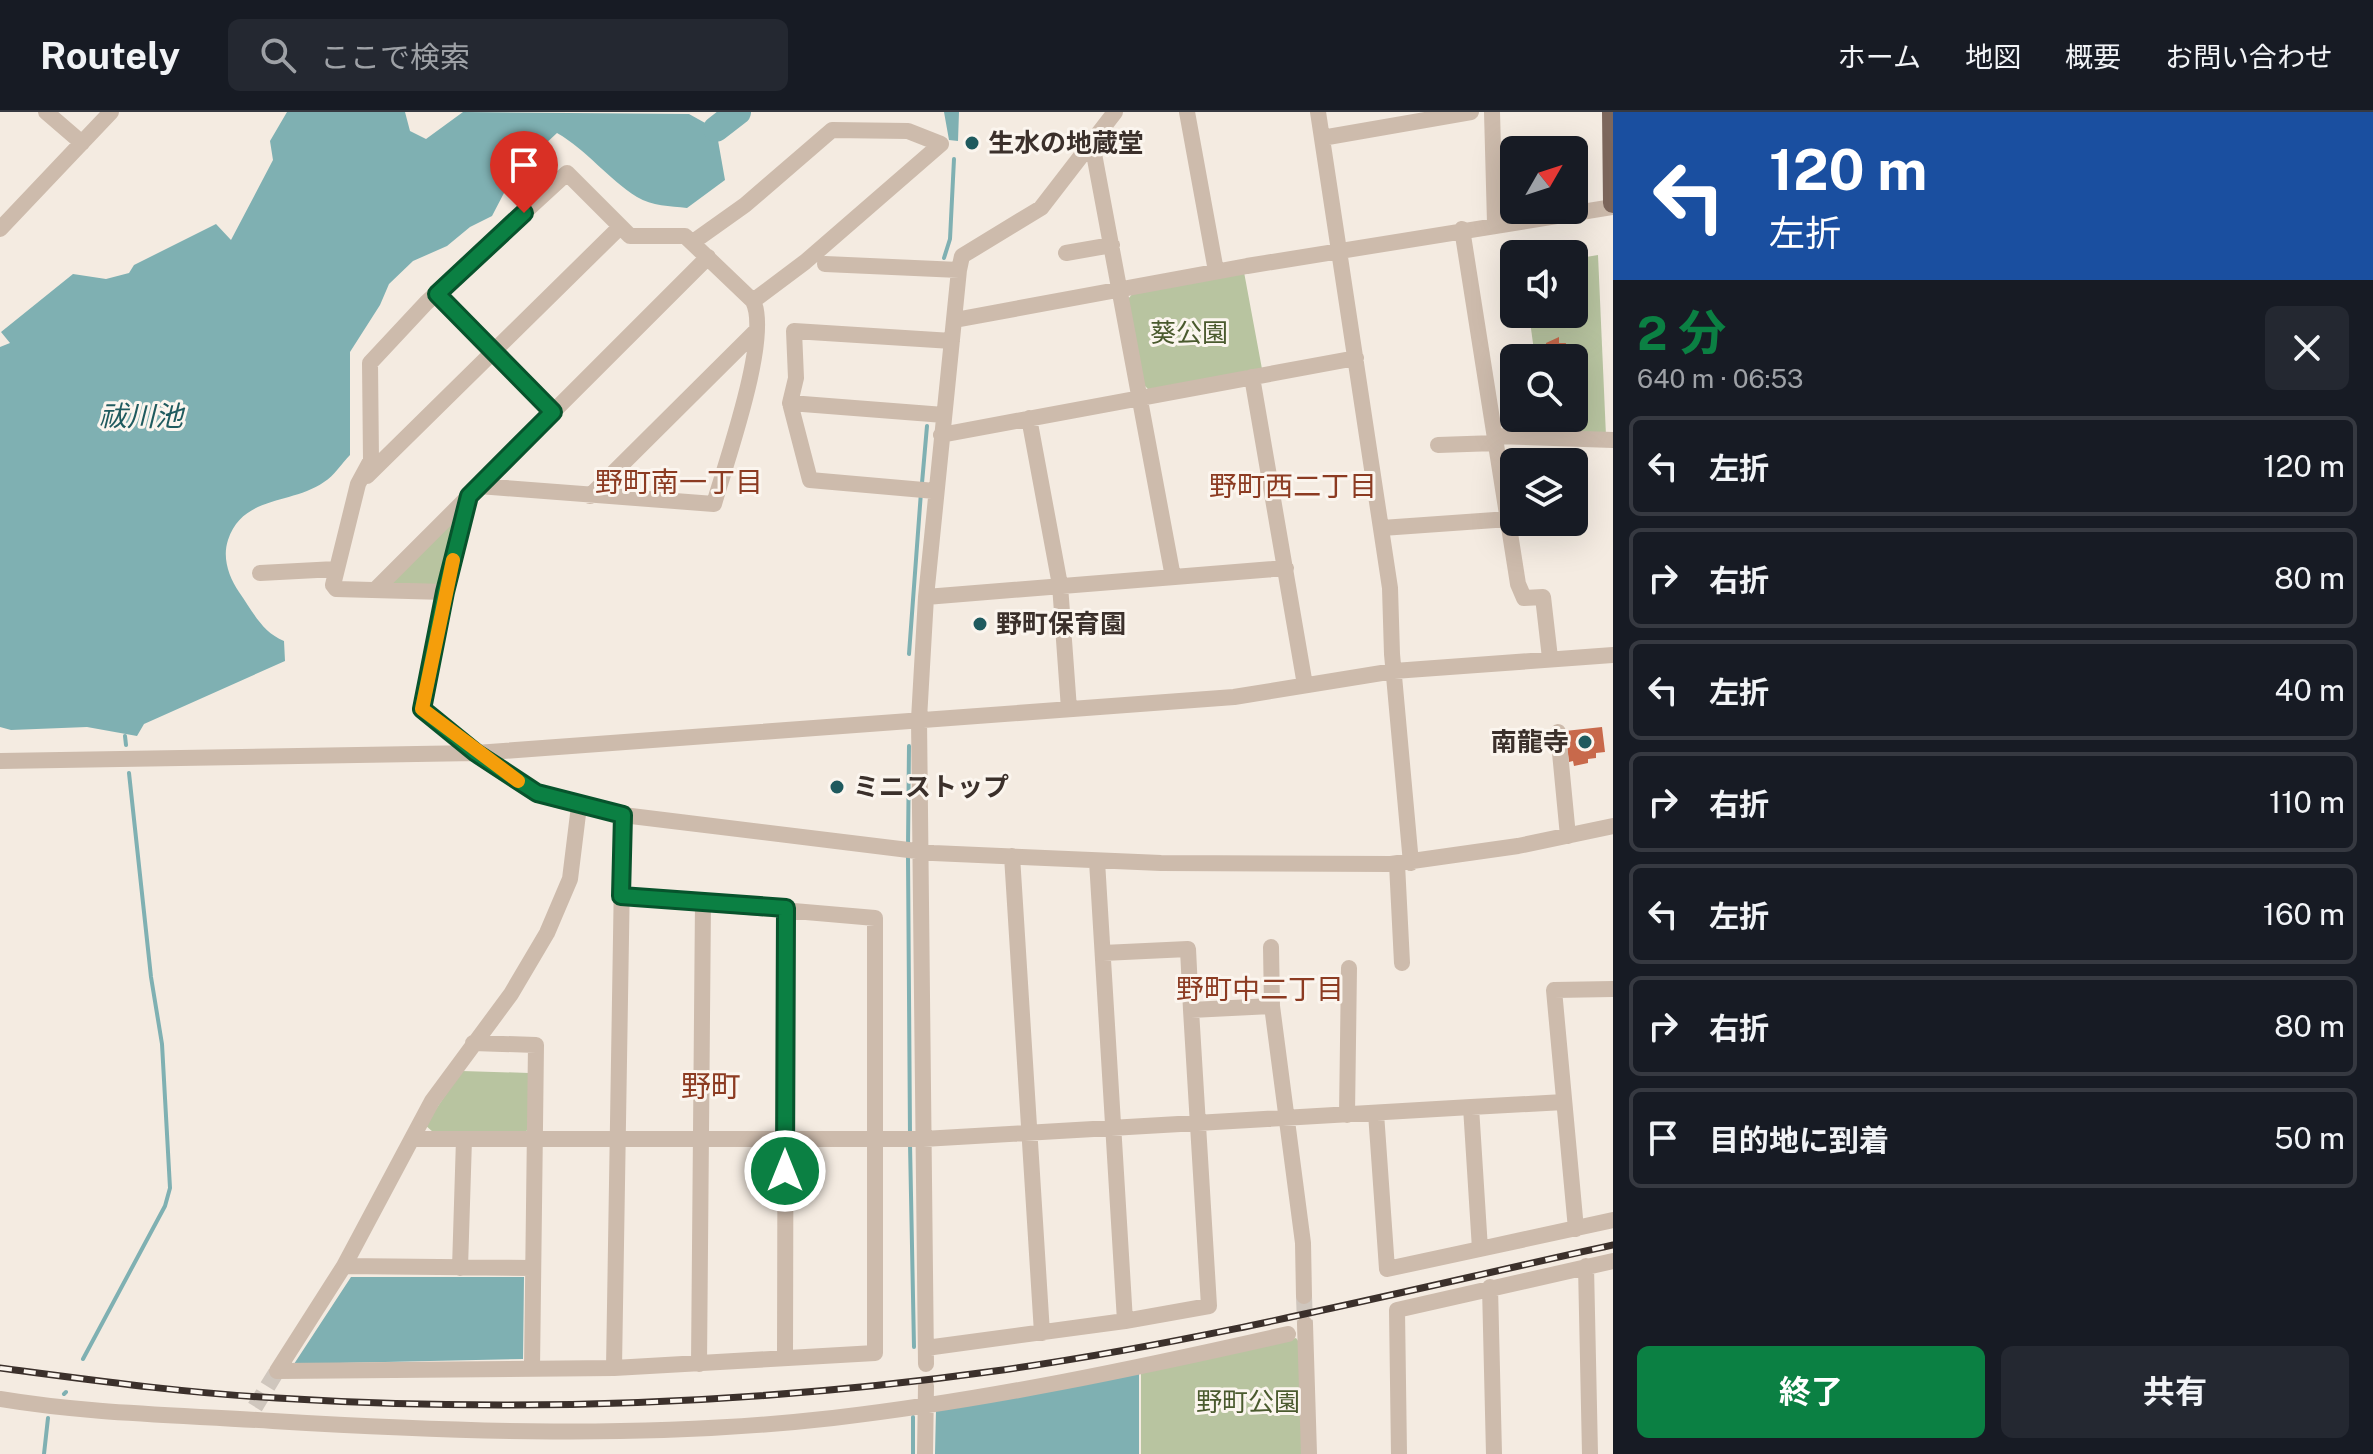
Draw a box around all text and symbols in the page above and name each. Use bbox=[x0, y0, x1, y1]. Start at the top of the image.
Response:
search box bbox=[228, 19, 788, 91]
text: Routely bbox=[40, 33, 180, 78]
icon: search bbox=[256, 33, 300, 77]
text: ここで検索 bbox=[320, 39, 470, 75]
text: ホーム bbox=[1838, 40, 1921, 73]
text: 地図 bbox=[1965, 40, 2021, 73]
text: 概要 bbox=[2065, 40, 2121, 73]
text: お問い合わせ bbox=[2165, 40, 2333, 73]
place label: 生水の地蔵堂 bbox=[988, 127, 1144, 158]
pin bbox=[490, 131, 558, 213]
marker: 生水の地蔵堂 bbox=[963, 134, 981, 152]
north arrow bbox=[1500, 136, 1588, 224]
map controls bbox=[1500, 136, 1588, 536]
text: 120 m bbox=[1769, 137, 1927, 203]
icon: arrive bbox=[502, 143, 546, 187]
icon: left bbox=[1637, 144, 1741, 248]
text: 左折 bbox=[1769, 212, 1841, 254]
button: sound bbox=[1500, 240, 1588, 328]
text: 2 分 bbox=[1637, 304, 1726, 361]
button: close bbox=[2265, 306, 2349, 390]
park label: 葵公園 bbox=[1150, 317, 1228, 348]
button: search bbox=[1500, 344, 1588, 432]
text: 640 m · 06:53 bbox=[1637, 363, 1803, 394]
water label: 祓川池 bbox=[99, 399, 186, 432]
icon: left bbox=[1641, 444, 1685, 488]
button: layers bbox=[1500, 448, 1588, 536]
text: 120 m bbox=[2263, 448, 2345, 484]
text: 左折 bbox=[1709, 450, 1769, 486]
district label: 野町南一丁目 bbox=[595, 465, 763, 498]
district label: 野町西二丁目 bbox=[1209, 469, 1377, 502]
icon: right bbox=[1641, 556, 1685, 600]
text: 80 m bbox=[2274, 560, 2345, 596]
text: 右折 bbox=[1709, 562, 1769, 598]
place label: 野町保育園 bbox=[996, 608, 1126, 639]
marker: 野町保育園 bbox=[971, 615, 989, 633]
icon: left bbox=[1641, 668, 1685, 712]
text: 40 m bbox=[2275, 672, 2345, 708]
text: 左折 bbox=[1709, 674, 1769, 710]
place label: 南龍寺 bbox=[1491, 726, 1569, 757]
marker: 南龍寺 bbox=[1576, 733, 1594, 751]
place label: ミニストップ bbox=[853, 771, 1009, 802]
marker: ミニストップ bbox=[828, 778, 846, 796]
icon: right bbox=[1641, 780, 1685, 824]
text: 110 m bbox=[2269, 784, 2345, 820]
text: 右折 bbox=[1709, 786, 1769, 822]
icon: left bbox=[1641, 892, 1685, 936]
text: 160 m bbox=[2263, 896, 2345, 932]
text: 左折 bbox=[1709, 898, 1769, 934]
district label: 野町中二丁目 bbox=[1176, 972, 1344, 1005]
icon: right bbox=[1641, 1004, 1685, 1048]
text: 80 m bbox=[2274, 1008, 2345, 1044]
text: 右折 bbox=[1709, 1010, 1769, 1046]
district label: 野町 bbox=[681, 1068, 741, 1104]
icon: arrive bbox=[1641, 1116, 1685, 1160]
text: 50 m bbox=[2274, 1120, 2345, 1156]
text: 目的地に到着 bbox=[1709, 1122, 1889, 1158]
position arrow bbox=[743, 1129, 827, 1213]
button: 終了 bbox=[1637, 1346, 1985, 1438]
button: 共有 bbox=[2001, 1346, 2349, 1438]
park label: 野町公園 bbox=[1196, 1386, 1300, 1417]

